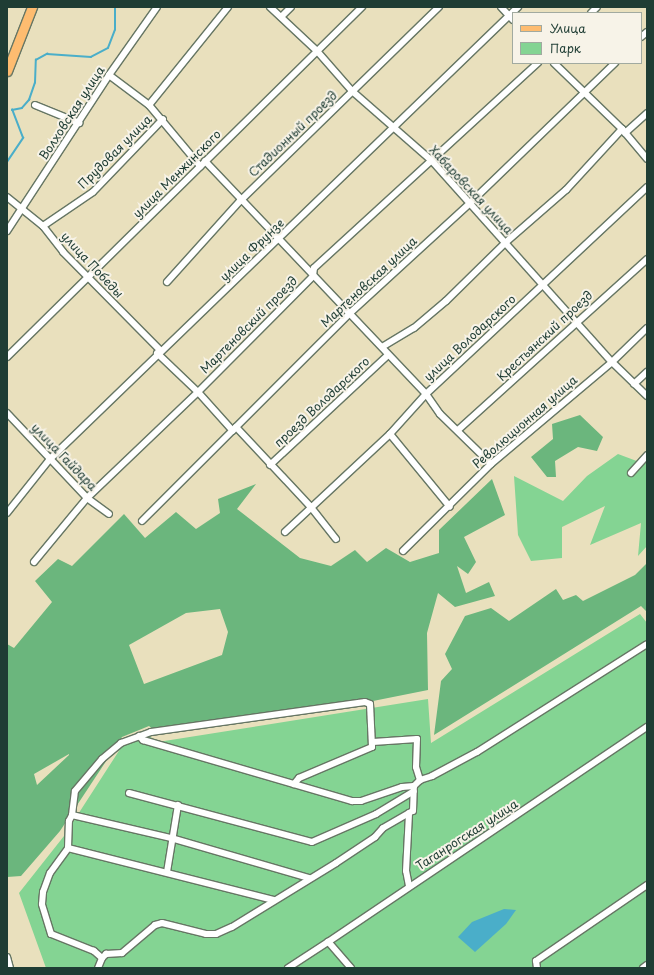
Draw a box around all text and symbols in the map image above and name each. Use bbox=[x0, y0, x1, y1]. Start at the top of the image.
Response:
legend bbox=[512, 12, 642, 64]
text: Улица bbox=[550, 19, 586, 37]
text: Парк bbox=[550, 39, 581, 57]
street label: Волховская улица bbox=[36, 63, 108, 163]
street label: Стадионный проезд bbox=[246, 88, 340, 180]
street label: Прудовая улица bbox=[75, 112, 155, 192]
street label: улица Менжинского bbox=[130, 127, 224, 221]
street label: Хабаровская улица bbox=[426, 143, 516, 237]
street label: улица Фрунзе bbox=[217, 216, 287, 284]
street label: улица Победы bbox=[58, 229, 126, 301]
street label: Мартеновская улица bbox=[318, 234, 420, 330]
street label: Мартеновский проезд bbox=[198, 274, 300, 376]
street label: Крестьянский проезд bbox=[494, 288, 596, 384]
street label: улица Володарского bbox=[421, 292, 519, 384]
street label: проезд Володарского bbox=[271, 354, 373, 450]
street label: Революционная улица bbox=[470, 373, 580, 471]
street label: улица Гайдара bbox=[28, 420, 100, 494]
street label: Таганрогская улица bbox=[413, 796, 521, 874]

